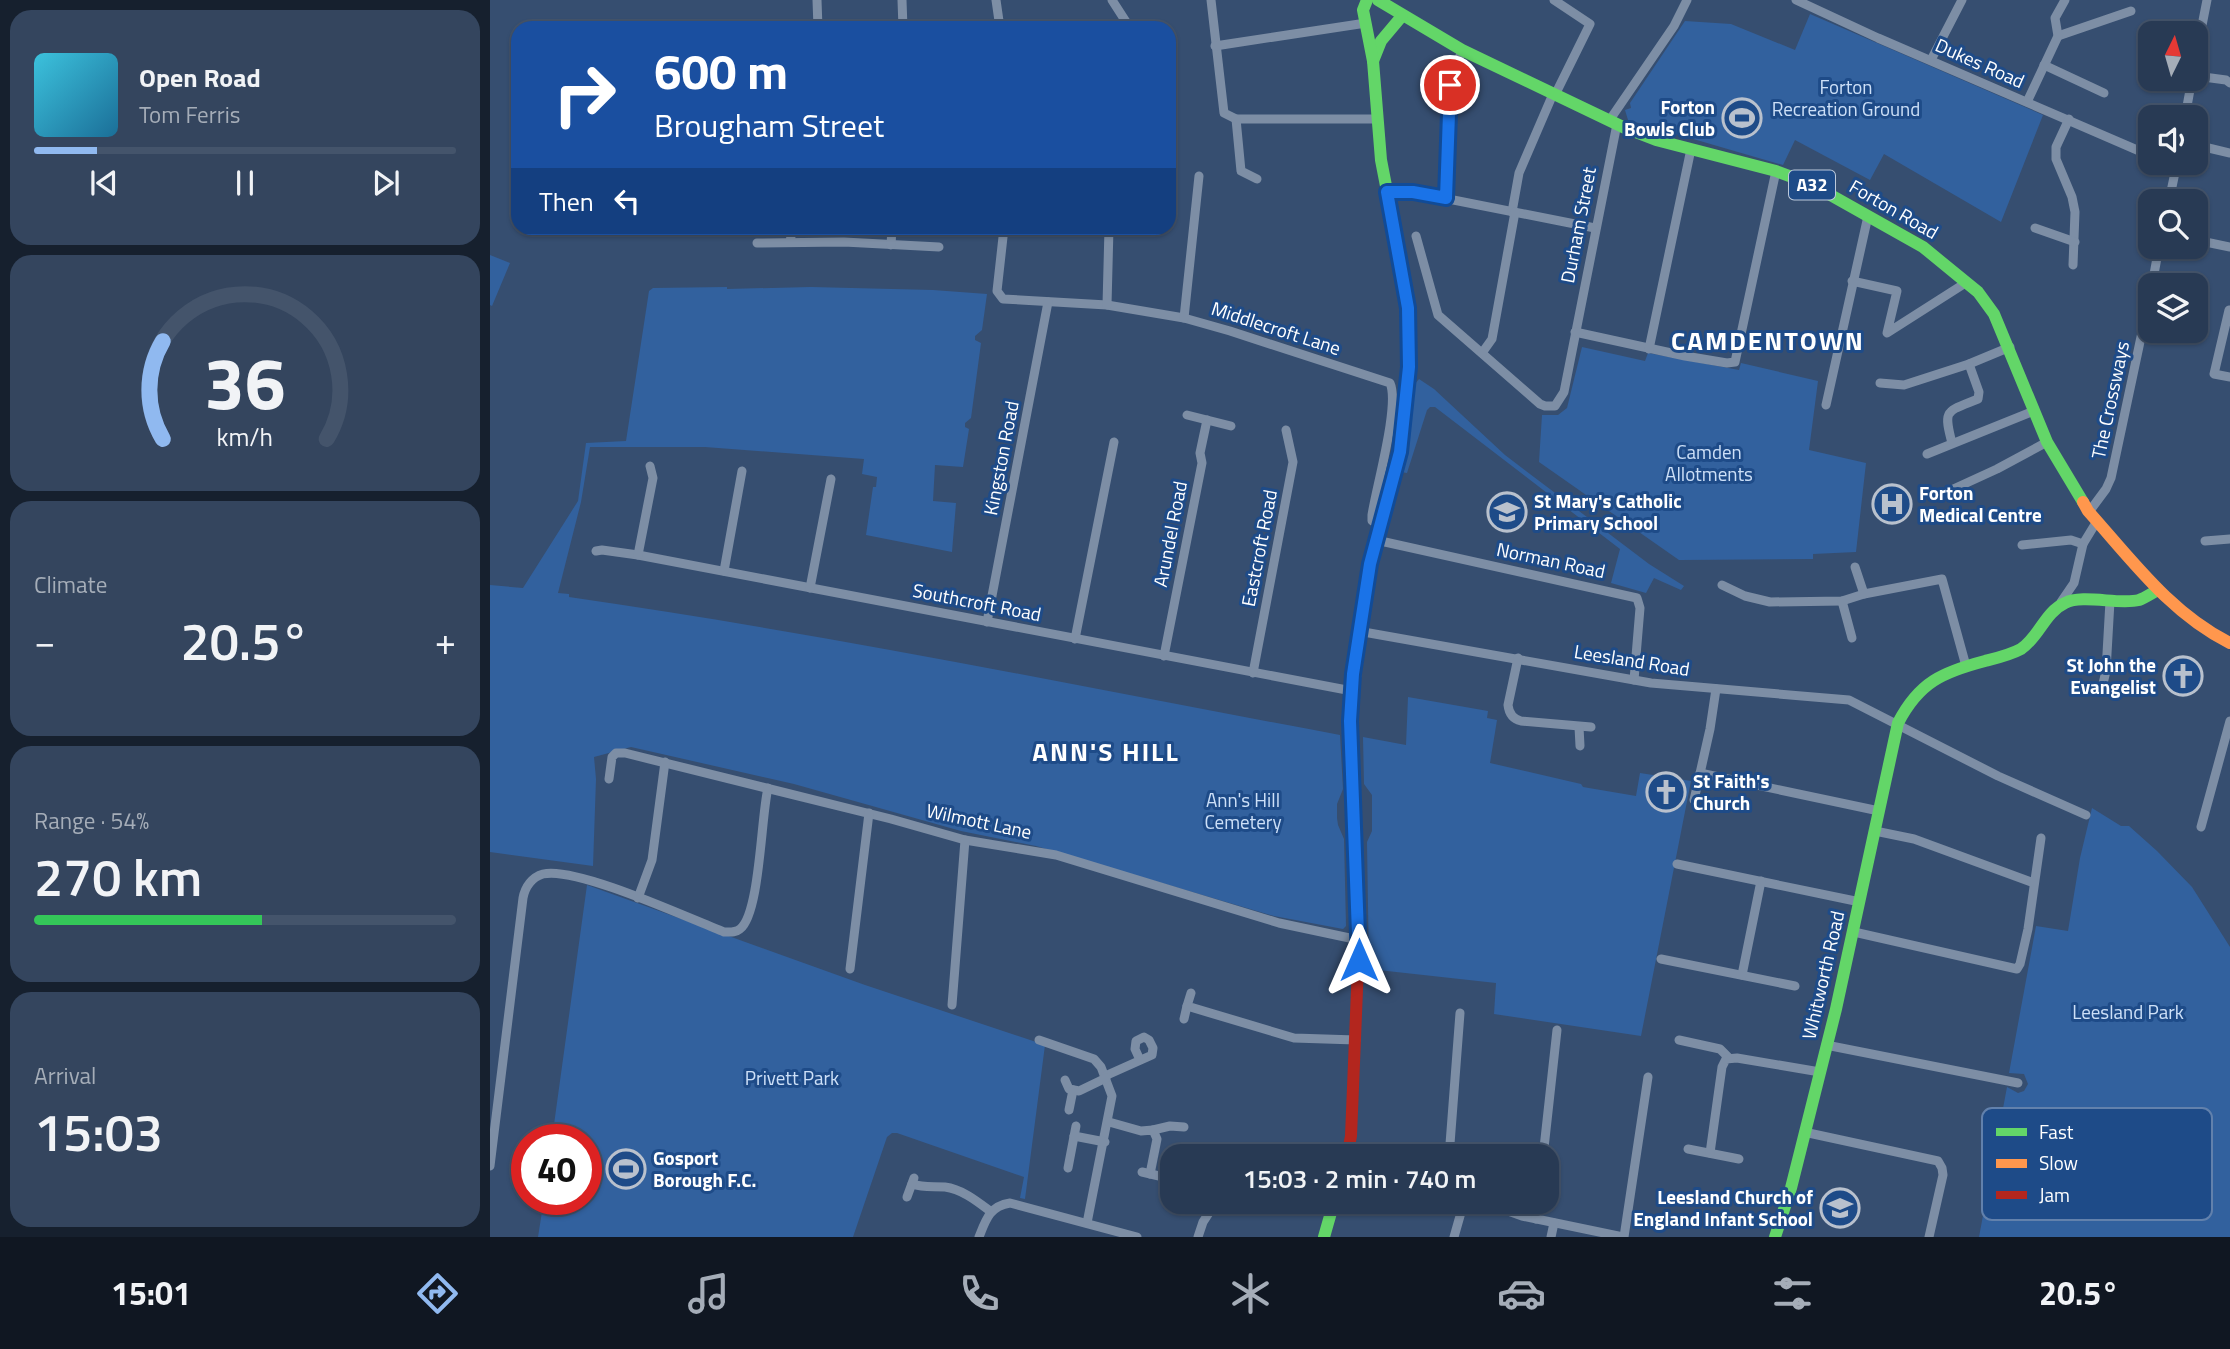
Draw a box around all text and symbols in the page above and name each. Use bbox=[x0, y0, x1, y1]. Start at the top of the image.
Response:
north arrow bbox=[2138, 21, 2208, 91]
map controls bbox=[2138, 21, 2208, 343]
street label: Dukes Road bbox=[1931, 30, 2029, 95]
text: 600 m bbox=[654, 33, 788, 108]
icon: right bbox=[539, 49, 630, 140]
pin bbox=[1420, 55, 1480, 115]
text: Open Road bbox=[139, 58, 261, 97]
icon: arrive bbox=[1431, 66, 1469, 104]
park label: Forton Recreation Ground bbox=[1772, 72, 1920, 123]
place label: Forton Bowls Club bbox=[1624, 92, 1715, 143]
text: Tom Ferris bbox=[139, 97, 240, 132]
sports icon: Forton Bowls Club bbox=[1721, 97, 1763, 139]
text: Brougham Street bbox=[654, 101, 884, 149]
button: sound bbox=[2138, 105, 2208, 175]
icon: previous bbox=[85, 164, 123, 202]
icon: pause bbox=[226, 164, 264, 202]
icon: next bbox=[367, 164, 405, 202]
street label: Durham Street bbox=[1552, 164, 1603, 285]
road number: A32 bbox=[1789, 170, 1835, 200]
street label: Forton Road bbox=[1844, 171, 1944, 246]
text: Then bbox=[539, 182, 594, 221]
icon: left bbox=[608, 182, 646, 220]
button: search bbox=[2138, 189, 2208, 259]
button: layers bbox=[2138, 273, 2208, 343]
street label: Middlecroft Lane bbox=[1208, 293, 1345, 362]
district label: CAMDENTOWN bbox=[1671, 321, 1865, 360]
text: 36 bbox=[204, 328, 286, 438]
street label: The Crossways bbox=[2083, 338, 2136, 462]
street label: Kingston Road bbox=[975, 398, 1026, 518]
text: km/h bbox=[217, 418, 273, 456]
park label: Camden Allotments bbox=[1665, 437, 1753, 488]
street label: Arundel Road bbox=[1145, 478, 1194, 589]
place label: Forton Medical Centre bbox=[1919, 478, 2042, 529]
hospital icon: Forton Medical Centre bbox=[1871, 483, 1913, 525]
place label: St Mary's Catholic Primary School bbox=[1534, 486, 1682, 537]
street label: Eastcroft Road bbox=[1233, 487, 1284, 609]
school or university icon: St Mary's Catholic Primary School bbox=[1486, 491, 1528, 533]
street label: Norman Road bbox=[1494, 534, 1608, 585]
text: Climate bbox=[34, 567, 107, 602]
street label: Southcroft Road bbox=[910, 575, 1044, 628]
text: 20.5° bbox=[181, 601, 309, 680]
text: − bbox=[34, 612, 55, 670]
text: + bbox=[435, 612, 456, 670]
street label: Leesland Road bbox=[1572, 636, 1692, 683]
place label: St John the Evangelist bbox=[2067, 650, 2156, 701]
church icon: St John the Evangelist bbox=[2162, 655, 2204, 697]
district label: ANN'S HILL bbox=[1032, 732, 1180, 771]
place label: St Faith's Church bbox=[1693, 766, 1769, 817]
church icon: St Faith's Church bbox=[1645, 771, 1687, 813]
park label: Ann's Hill Cemetery bbox=[1204, 785, 1282, 836]
street label: Wilmott Lane bbox=[924, 795, 1035, 846]
text: Range · 54% bbox=[34, 803, 149, 838]
text: 270 km bbox=[34, 837, 202, 916]
street label: Whitworth Road bbox=[1794, 908, 1851, 1042]
position arrow bbox=[1322, 923, 1396, 997]
park label: Leesland Park bbox=[2072, 997, 2184, 1026]
text: Arrival bbox=[34, 1058, 96, 1093]
park label: Privett Park bbox=[745, 1063, 839, 1092]
text: 15:03 bbox=[34, 1092, 163, 1171]
legend bbox=[1982, 1108, 2212, 1220]
text: Fast bbox=[2039, 1117, 2074, 1146]
speed limit sign: 40 bbox=[511, 1124, 602, 1215]
place label: Gosport Borough F.C. bbox=[653, 1143, 756, 1194]
sports icon: Gosport Borough F.C. bbox=[605, 1148, 647, 1190]
text: Slow bbox=[2039, 1148, 2078, 1177]
text: 15:03 · 2 min · 740 m bbox=[1243, 1159, 1476, 1198]
text: Jam bbox=[2039, 1180, 2070, 1209]
place label: Leesland Church of England Infant School bbox=[1633, 1182, 1813, 1233]
school or university icon: Leesland Church of England Infant School bbox=[1819, 1187, 1861, 1229]
text: 15:01 bbox=[111, 1269, 191, 1317]
icon: directions bbox=[413, 1269, 462, 1318]
icon: music bbox=[684, 1269, 733, 1318]
icon: phone bbox=[955, 1269, 1004, 1318]
icon: climate bbox=[1226, 1269, 1275, 1318]
icon: car bbox=[1497, 1269, 1546, 1318]
icon: filters bbox=[1768, 1269, 1817, 1318]
text: 20.5° bbox=[2039, 1269, 2119, 1317]

